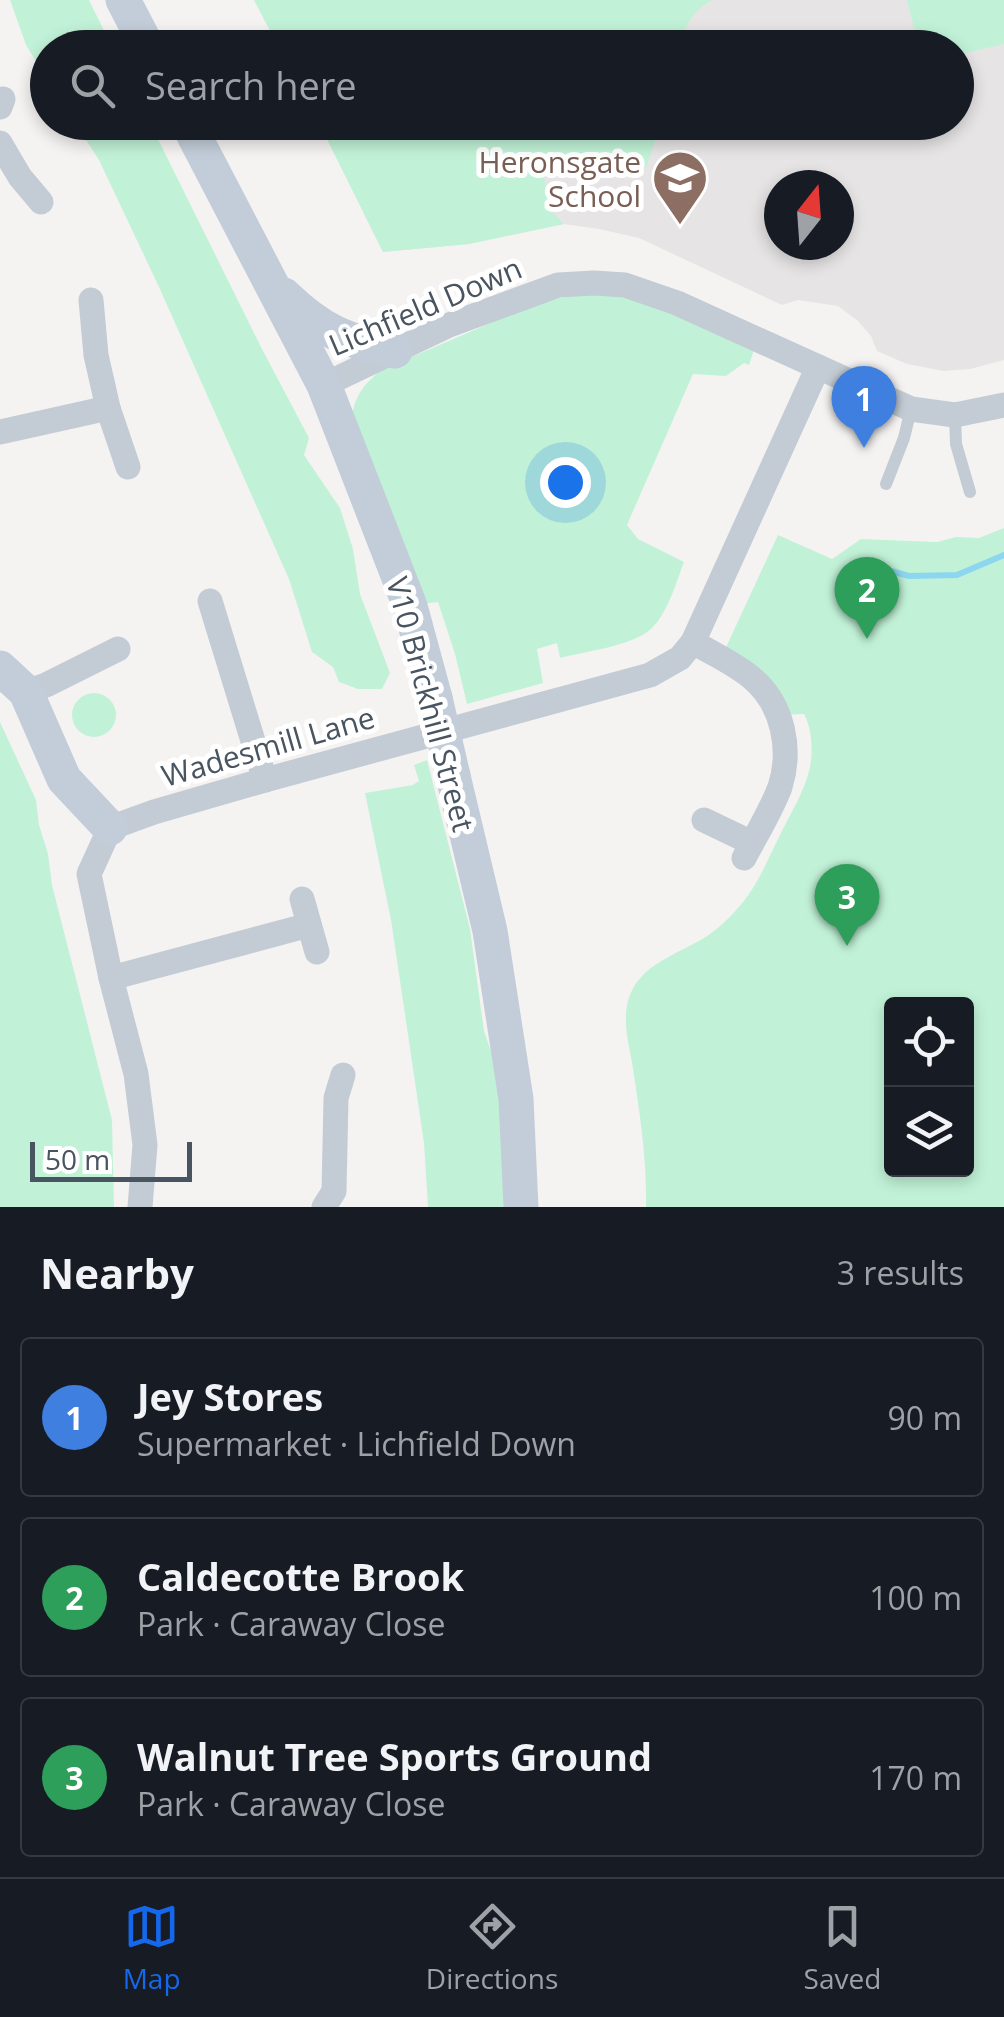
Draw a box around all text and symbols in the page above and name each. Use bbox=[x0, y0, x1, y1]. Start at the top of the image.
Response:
search box bbox=[30, 30, 974, 140]
icon: search bbox=[65, 58, 120, 113]
text: Search here bbox=[145, 59, 357, 111]
place label: Heronsgate School bbox=[479, 141, 641, 216]
school or university icon: Heronsgate School bbox=[650, 148, 710, 227]
north arrow bbox=[764, 170, 854, 260]
street label: Lichfield Down bbox=[322, 247, 528, 365]
pin: 1 bbox=[832, 366, 896, 448]
your location bbox=[540, 457, 591, 508]
pin: 2 bbox=[834, 556, 900, 639]
street label: V10 Brickhill Street bbox=[377, 572, 485, 836]
street label: Wadesmill Lane bbox=[157, 696, 379, 796]
pin: 3 bbox=[814, 864, 880, 946]
map controls bbox=[884, 997, 974, 1177]
button: locate bbox=[884, 997, 974, 1087]
button: layers bbox=[884, 1087, 974, 1177]
scale bar bbox=[30, 1137, 192, 1182]
text: 50 m bbox=[45, 1140, 110, 1178]
text: Nearby bbox=[40, 1244, 194, 1301]
text: 3 results bbox=[837, 1251, 964, 1294]
text: Jey Stores bbox=[137, 1370, 323, 1422]
text: 1 bbox=[65, 1396, 84, 1439]
text: 90 m bbox=[887, 1396, 962, 1439]
text: Supermarket · Lichfield Down bbox=[137, 1422, 576, 1465]
text: Caldecotte Brook bbox=[137, 1550, 464, 1602]
text: 2 bbox=[65, 1576, 84, 1619]
text: 100 m bbox=[869, 1576, 962, 1619]
text: Park · Caraway Close bbox=[137, 1602, 445, 1645]
text: Walnut Tree Sports Ground bbox=[137, 1730, 652, 1782]
text: 3 bbox=[65, 1756, 84, 1799]
text: 170 m bbox=[869, 1756, 962, 1799]
text: Park · Caraway Close bbox=[137, 1782, 445, 1825]
tab: Map bbox=[123, 1899, 181, 1997]
tab: Directions bbox=[426, 1899, 558, 1997]
tab: Saved bbox=[804, 1899, 881, 1997]

